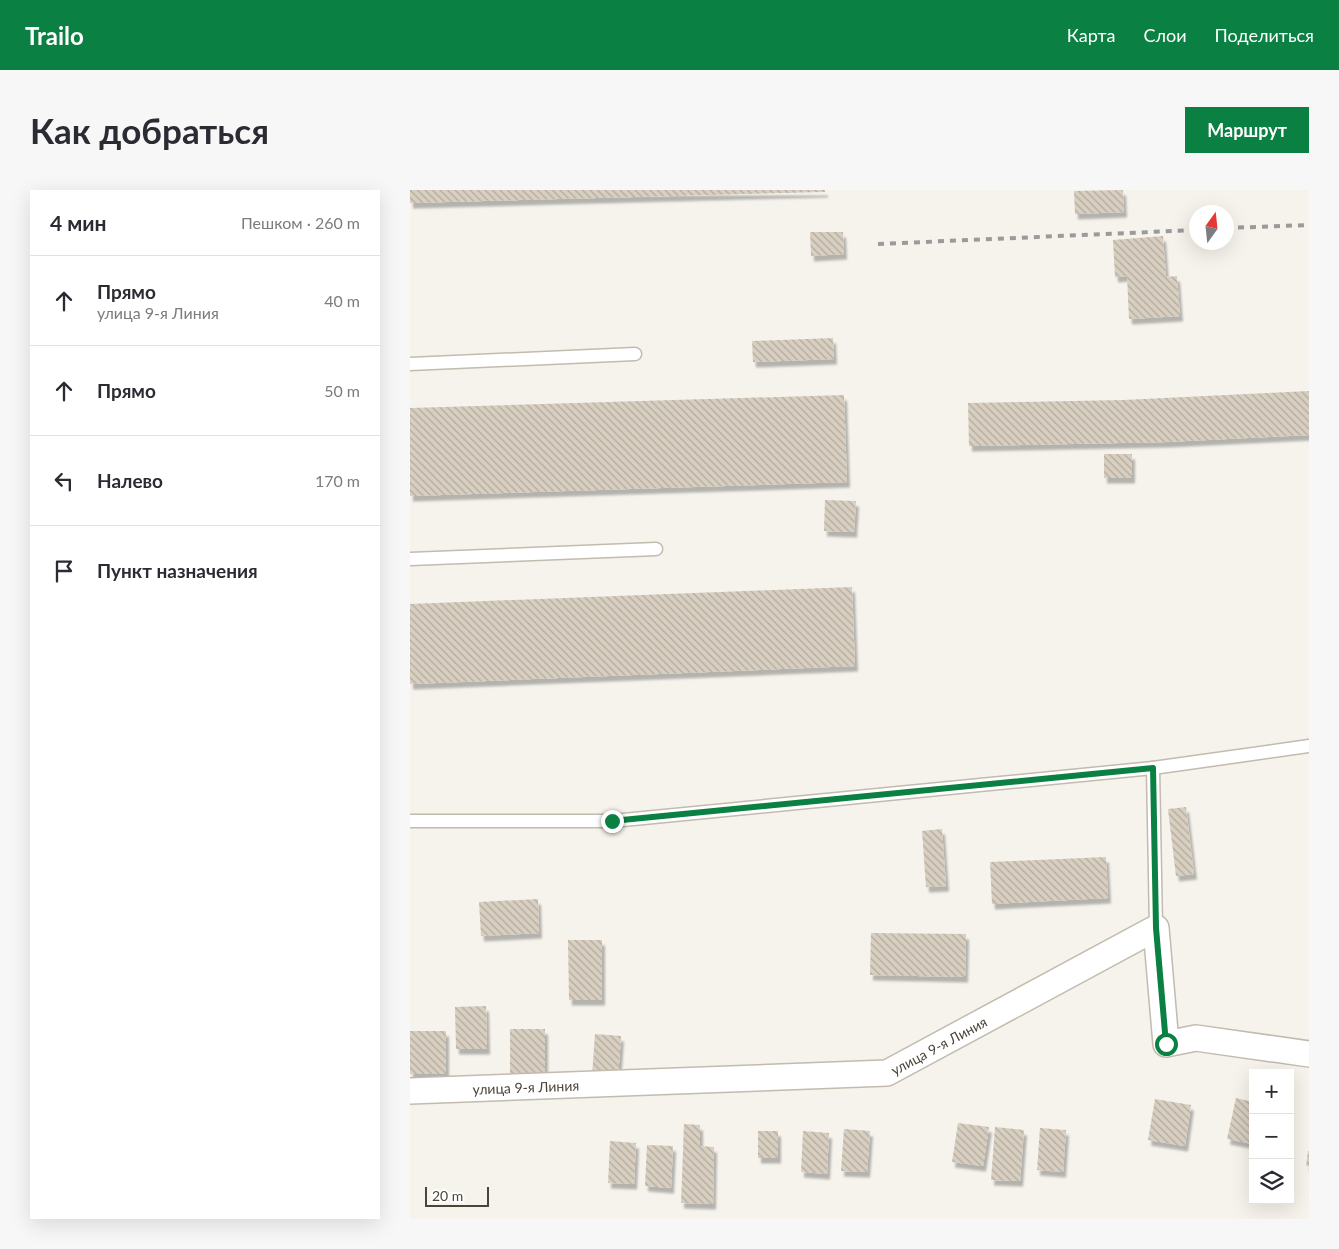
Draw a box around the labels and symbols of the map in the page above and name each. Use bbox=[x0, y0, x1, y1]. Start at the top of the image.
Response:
north arrow bbox=[1189, 205, 1234, 250]
route end bbox=[601, 810, 624, 833]
street label: улица 9-я Линия bbox=[888, 1012, 990, 1078]
route start bbox=[1155, 1033, 1178, 1056]
street label: улица 9-я Линия bbox=[472, 1076, 580, 1097]
scale bar bbox=[425, 1184, 489, 1207]

